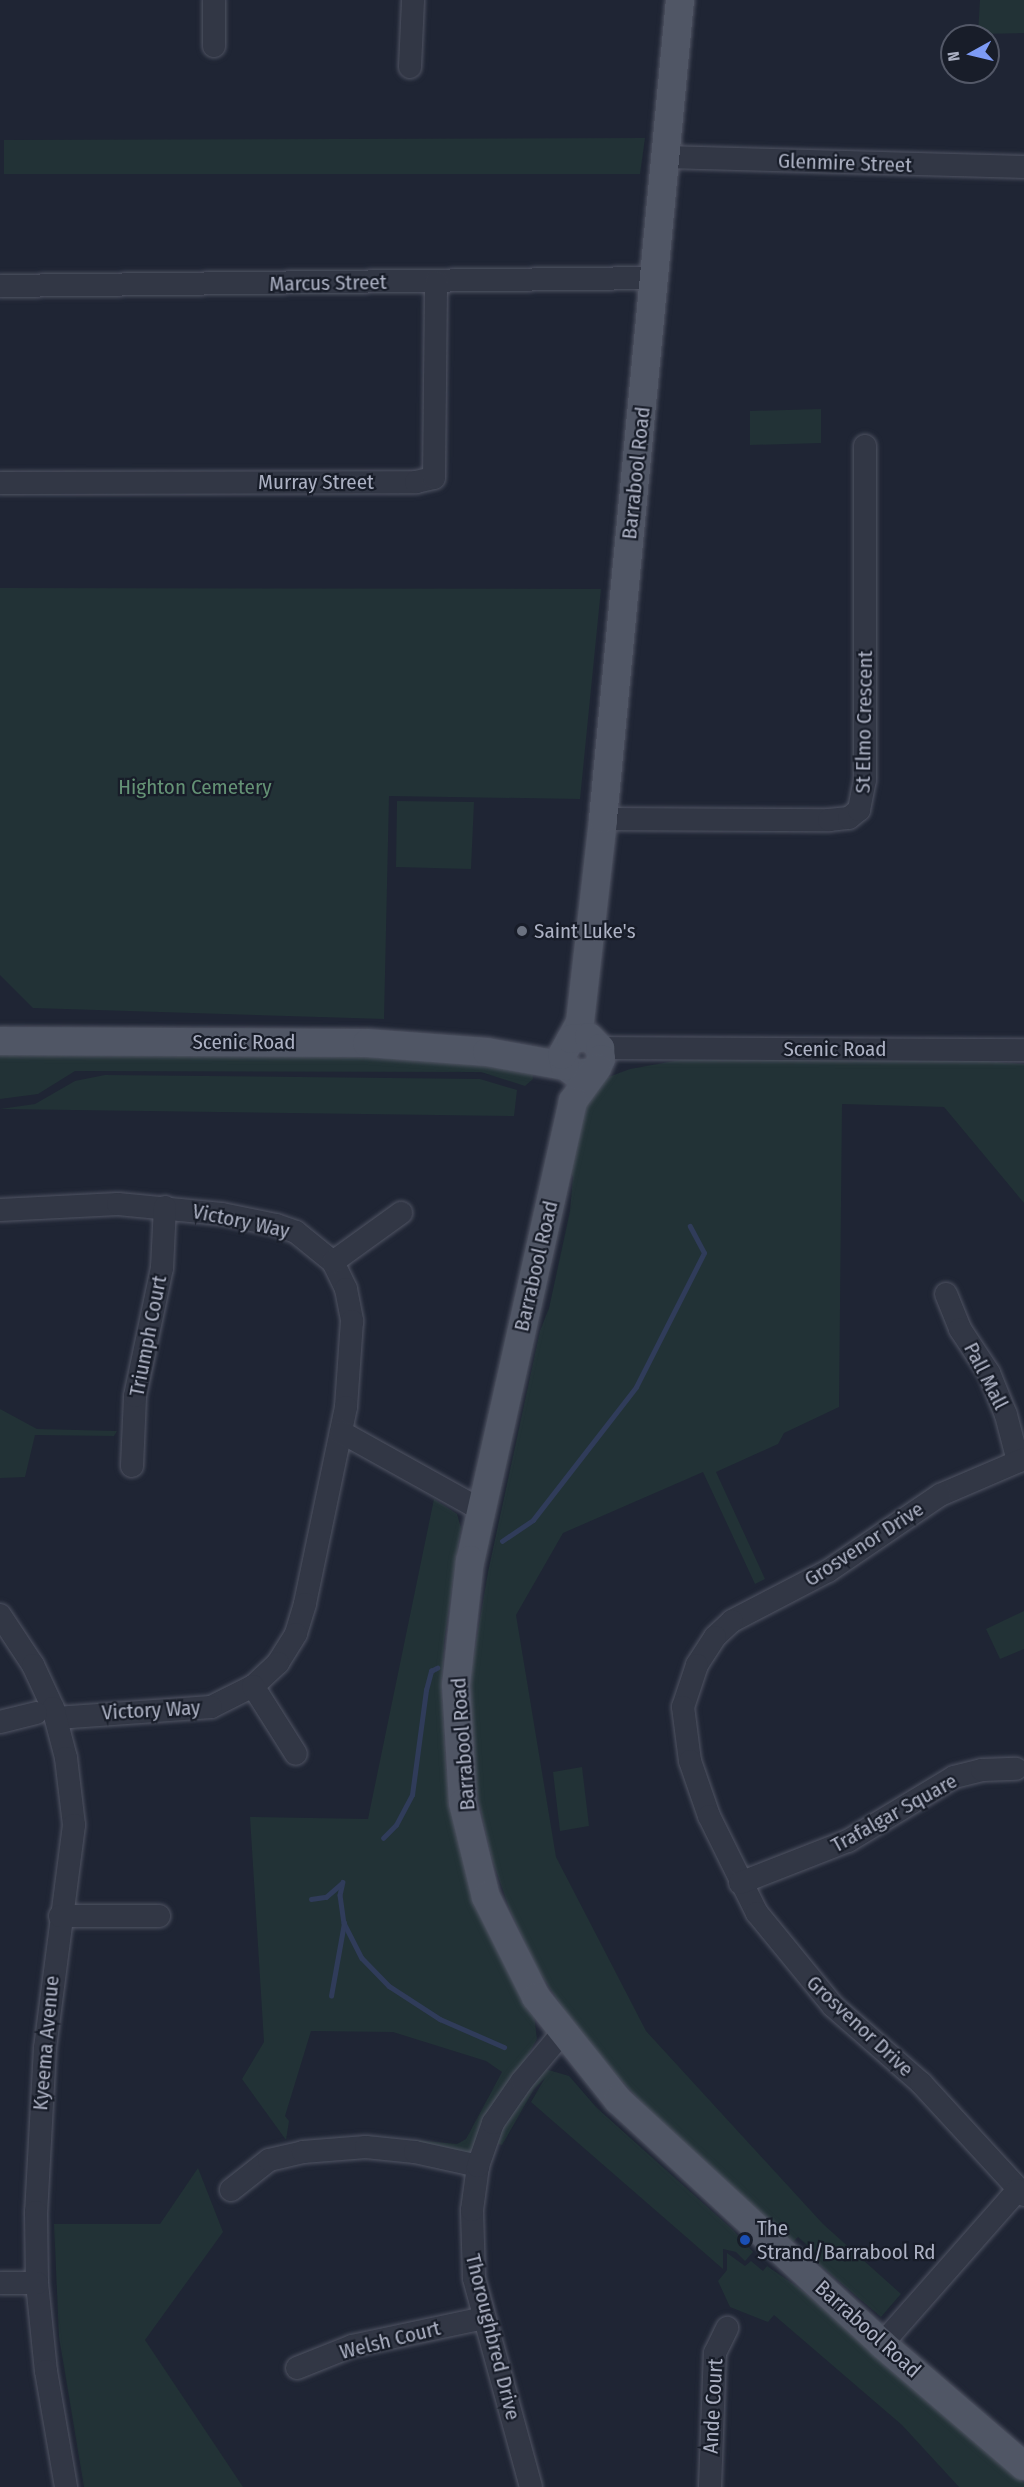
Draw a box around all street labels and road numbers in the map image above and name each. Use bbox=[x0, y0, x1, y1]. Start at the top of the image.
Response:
street label: Glenmire Street bbox=[778, 148, 912, 178]
street label: Marcus Street bbox=[269, 269, 387, 297]
street label: Barrabool Road bbox=[616, 405, 656, 541]
street label: Murray Street bbox=[258, 469, 374, 495]
street label: St Elmo Crescent bbox=[850, 650, 878, 794]
street label: Scenic Road bbox=[192, 1029, 296, 1055]
street label: Scenic Road bbox=[783, 1036, 887, 1062]
street label: Victory Way bbox=[190, 1198, 292, 1244]
street label: Barrabool Road bbox=[509, 1198, 563, 1334]
street label: Triumph Court bbox=[124, 1273, 172, 1399]
street label: Pall Mall bbox=[958, 1338, 1014, 1414]
street label: Grosvenor Drive bbox=[800, 1496, 928, 1592]
street label: Barrabool Road bbox=[446, 1677, 480, 1811]
street label: Victory Way bbox=[101, 1695, 201, 1725]
street label: Trafalgar Square bbox=[827, 1768, 961, 1858]
street label: Grosvenor Drive bbox=[801, 1970, 919, 2082]
street label: Kyeema Avenue bbox=[28, 1974, 64, 2112]
street label: Thoroughbred Drive bbox=[460, 2251, 526, 2423]
street label: Barrabool Road bbox=[810, 2275, 926, 2383]
street label: Welsh Court bbox=[337, 2315, 443, 2365]
street label: Ande Court bbox=[698, 2358, 728, 2454]

